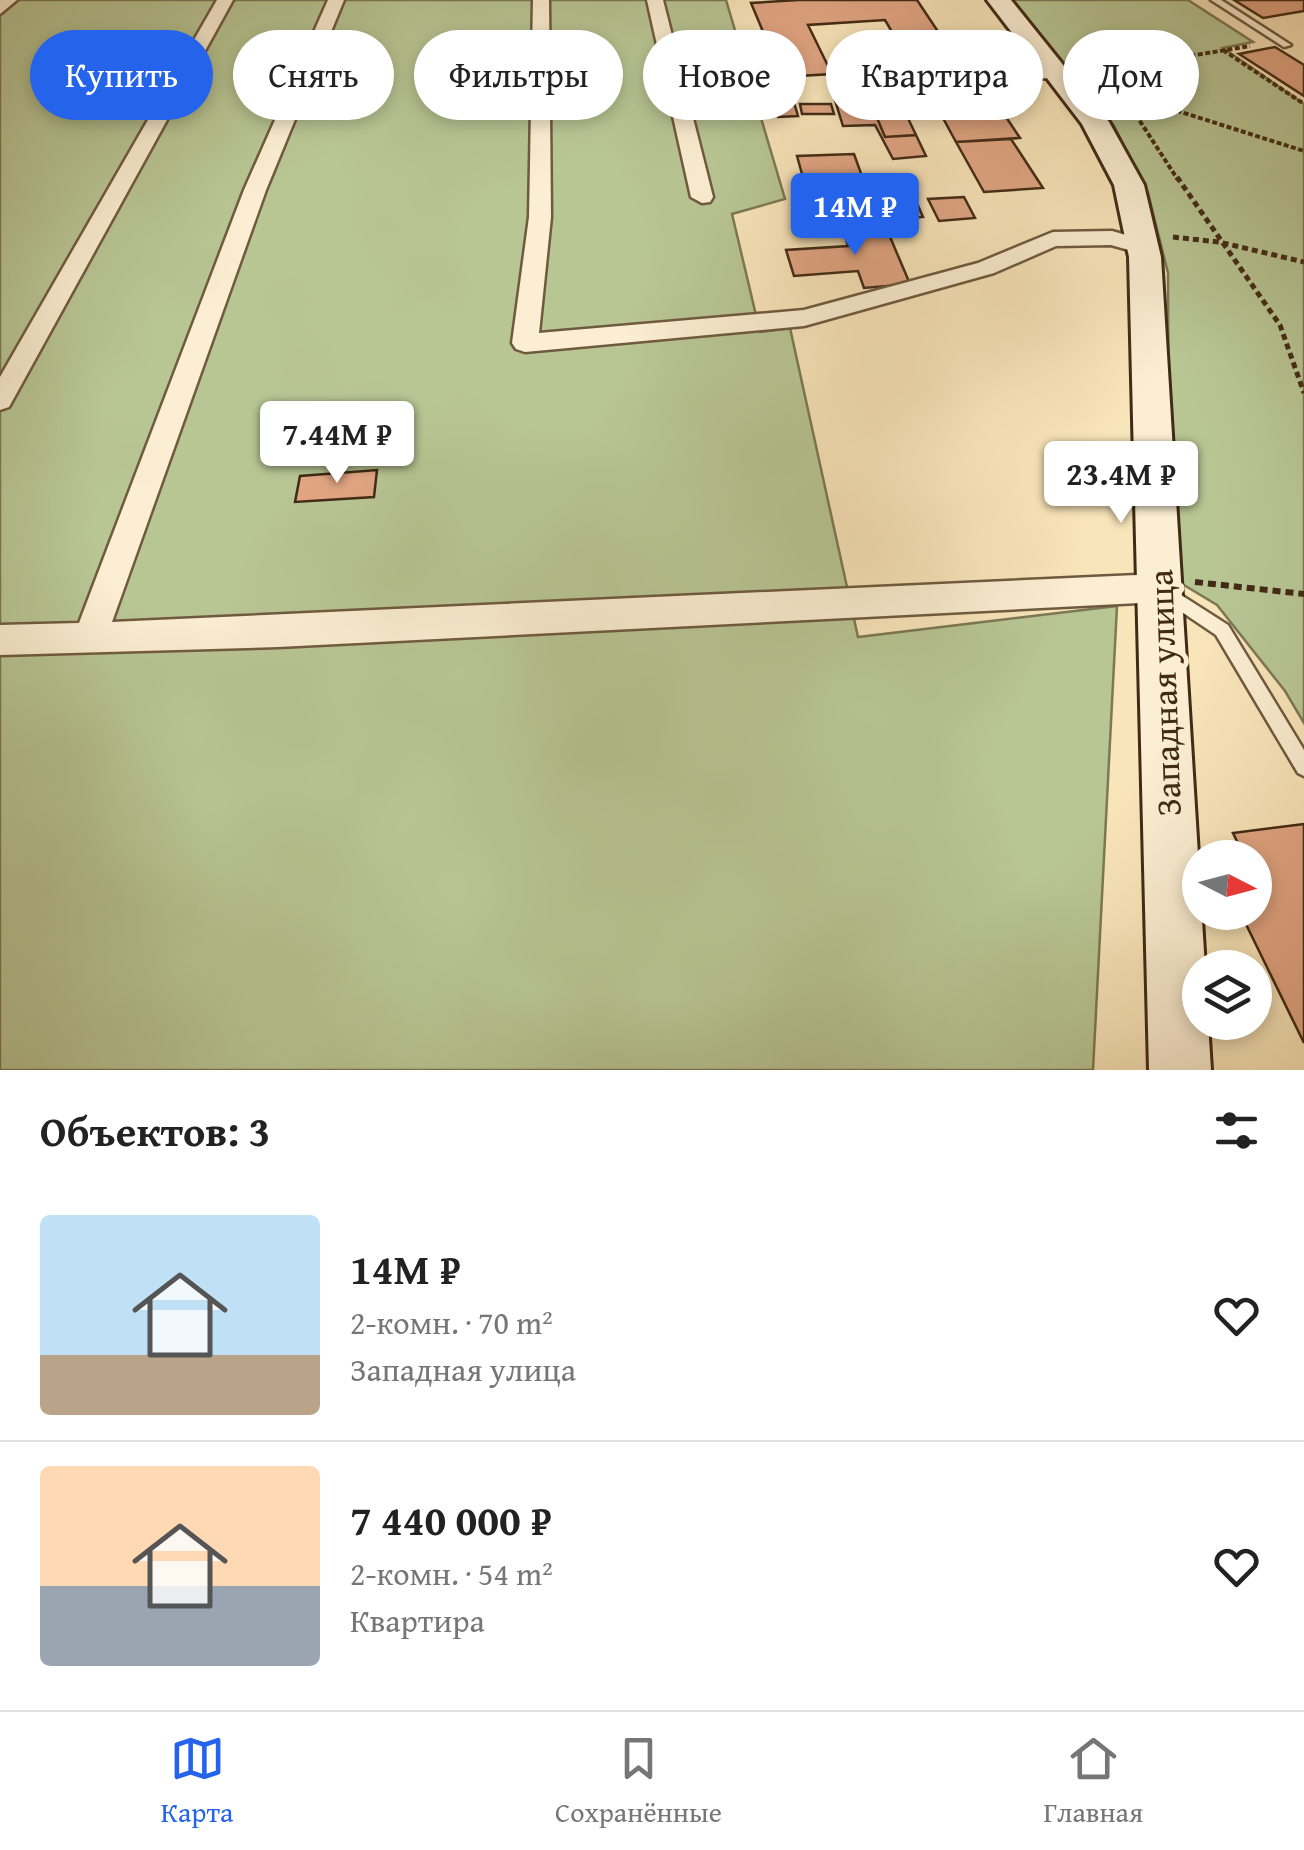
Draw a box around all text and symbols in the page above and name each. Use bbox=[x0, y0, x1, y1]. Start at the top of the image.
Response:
chip: Купить bbox=[30, 30, 213, 120]
chip: Снять bbox=[233, 30, 394, 120]
chip: Фильтры bbox=[414, 30, 623, 120]
chip: Новое bbox=[643, 30, 806, 120]
chip: Квартира bbox=[826, 30, 1043, 120]
chip: Дом bbox=[1063, 30, 1199, 120]
pin: 14M ₽ bbox=[785, 173, 925, 258]
text: 14M ₽ bbox=[813, 182, 897, 229]
pin: 7.44M ₽ bbox=[245, 401, 429, 486]
text: 7.44M ₽ bbox=[282, 410, 392, 457]
pin: 23.4M ₽ bbox=[1029, 441, 1213, 526]
text: 23.4M ₽ bbox=[1066, 450, 1176, 497]
street label: Западная улица bbox=[1134, 568, 1194, 817]
north arrow bbox=[1182, 840, 1272, 930]
map controls bbox=[1182, 840, 1272, 1040]
button: layers bbox=[1182, 950, 1272, 1040]
text: Объектов: 3 bbox=[40, 1100, 270, 1161]
icon: filters bbox=[1209, 1103, 1264, 1158]
text: 14M ₽ bbox=[350, 1238, 461, 1299]
icon: home bbox=[120, 1255, 240, 1375]
icon: heart bbox=[1209, 1288, 1264, 1343]
text: 2-комн. · 70 m² bbox=[350, 1299, 553, 1346]
text: Западная улица bbox=[350, 1346, 576, 1393]
text: 7 440 000 ₽ bbox=[350, 1489, 552, 1550]
icon: home bbox=[120, 1506, 240, 1626]
icon: heart bbox=[1209, 1539, 1264, 1594]
text: 2-комн. · 54 m² bbox=[350, 1550, 553, 1597]
text: Квартира bbox=[350, 1597, 485, 1644]
tab: Карта bbox=[161, 1731, 233, 1832]
tab: Сохранённые bbox=[555, 1731, 722, 1832]
tab: Главная bbox=[1043, 1731, 1143, 1832]

